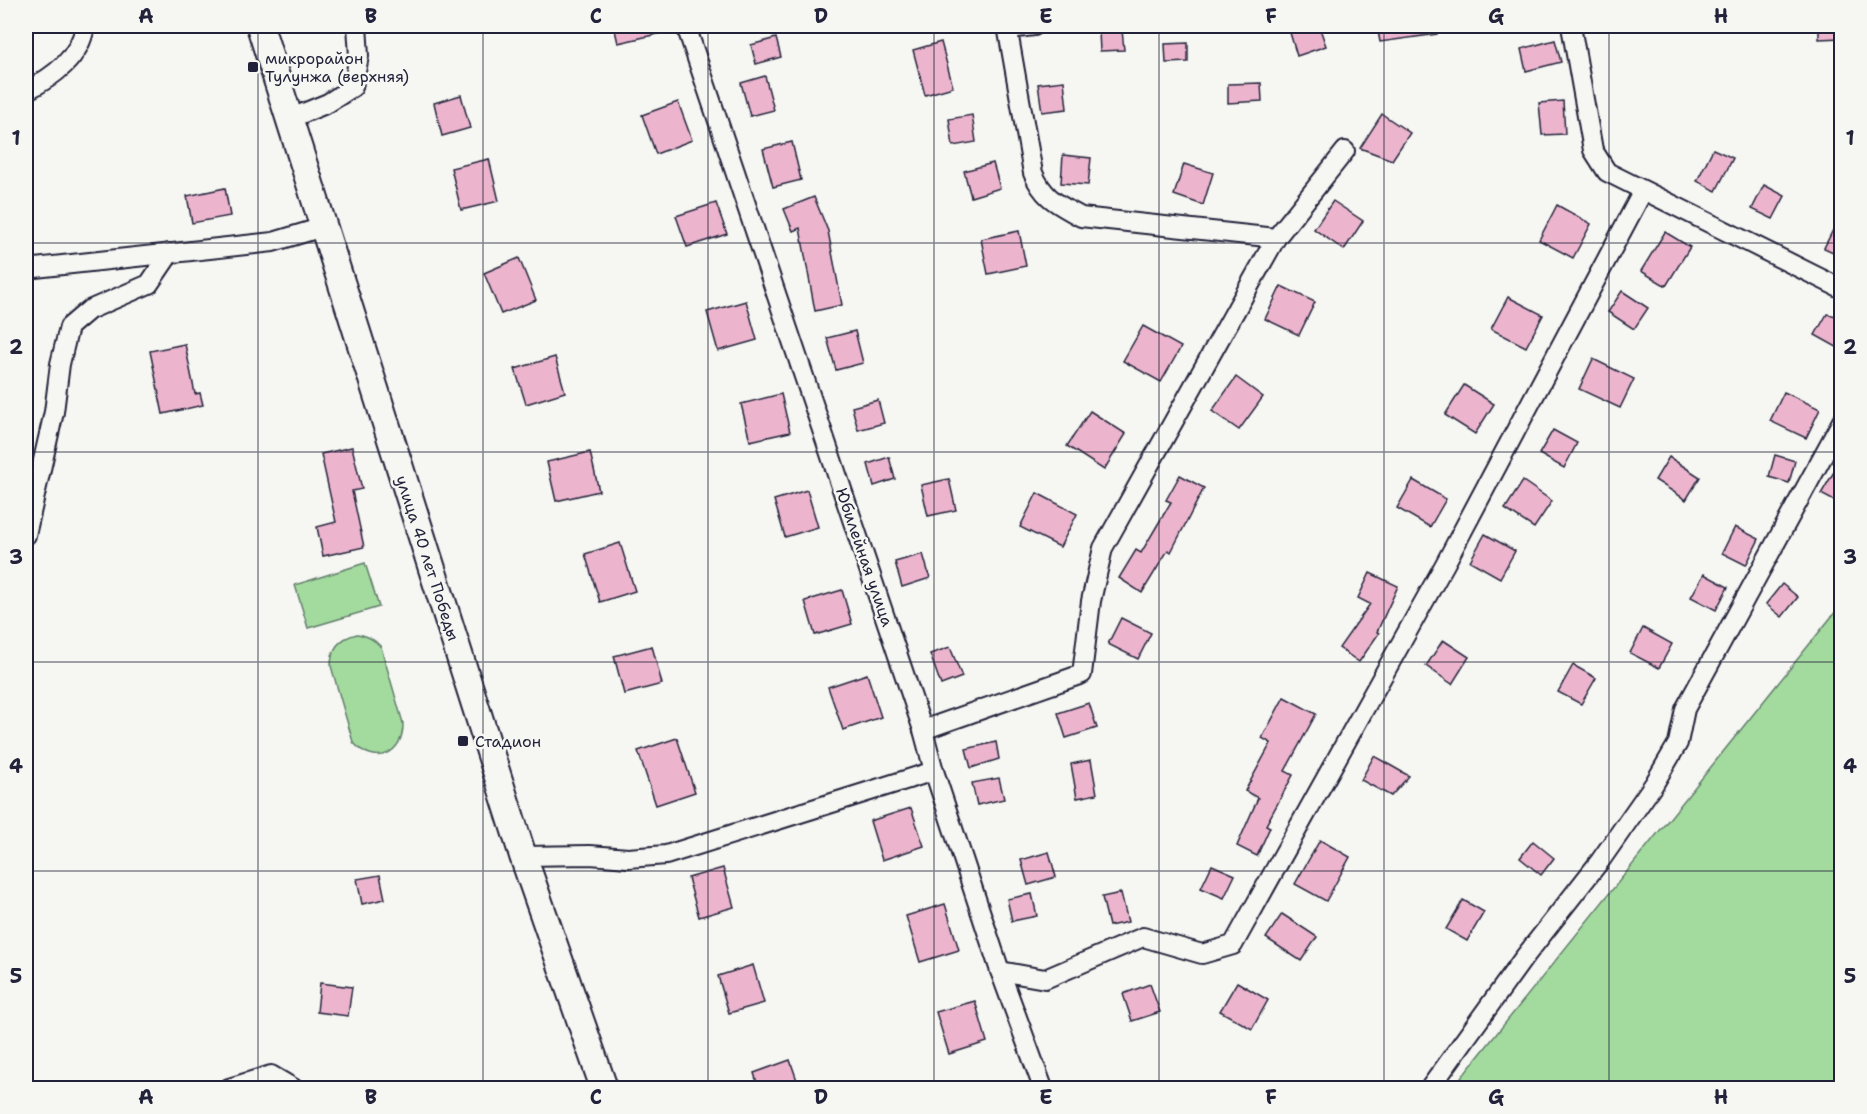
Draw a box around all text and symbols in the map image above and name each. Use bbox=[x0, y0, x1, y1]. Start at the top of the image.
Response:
text: A bbox=[138, 3, 154, 29]
text: B bbox=[365, 3, 377, 29]
text: C bbox=[590, 3, 602, 29]
text: D bbox=[814, 3, 828, 29]
text: E bbox=[1039, 3, 1053, 29]
text: F bbox=[1265, 3, 1277, 29]
text: G bbox=[1488, 3, 1504, 29]
text: H bbox=[1714, 3, 1728, 29]
place label: микрорайон Тулунжа (верхняя) bbox=[265, 48, 409, 87]
marker: микрорайон Тулунжа (верхняя) bbox=[246, 60, 260, 74]
text: 1 bbox=[11, 125, 21, 151]
text: 1 bbox=[1845, 125, 1855, 151]
text: 2 bbox=[9, 334, 23, 360]
text: 2 bbox=[1843, 334, 1857, 360]
street label: улица 40 лет Победы bbox=[391, 473, 464, 643]
street label: Юбилейная улица bbox=[831, 485, 898, 629]
text: 3 bbox=[9, 544, 23, 570]
text: 3 bbox=[1843, 544, 1857, 570]
place label: Стадион bbox=[475, 731, 541, 752]
marker: Стадион bbox=[456, 734, 470, 748]
text: 4 bbox=[9, 753, 23, 779]
text: 4 bbox=[1843, 753, 1857, 779]
text: 5 bbox=[10, 963, 22, 989]
text: 5 bbox=[1844, 963, 1856, 989]
text: A bbox=[138, 1084, 154, 1110]
text: B bbox=[365, 1084, 377, 1110]
text: C bbox=[590, 1084, 602, 1110]
text: D bbox=[814, 1084, 828, 1110]
text: E bbox=[1039, 1084, 1053, 1110]
text: F bbox=[1265, 1084, 1277, 1110]
text: G bbox=[1488, 1084, 1504, 1110]
text: H bbox=[1714, 1084, 1728, 1110]

